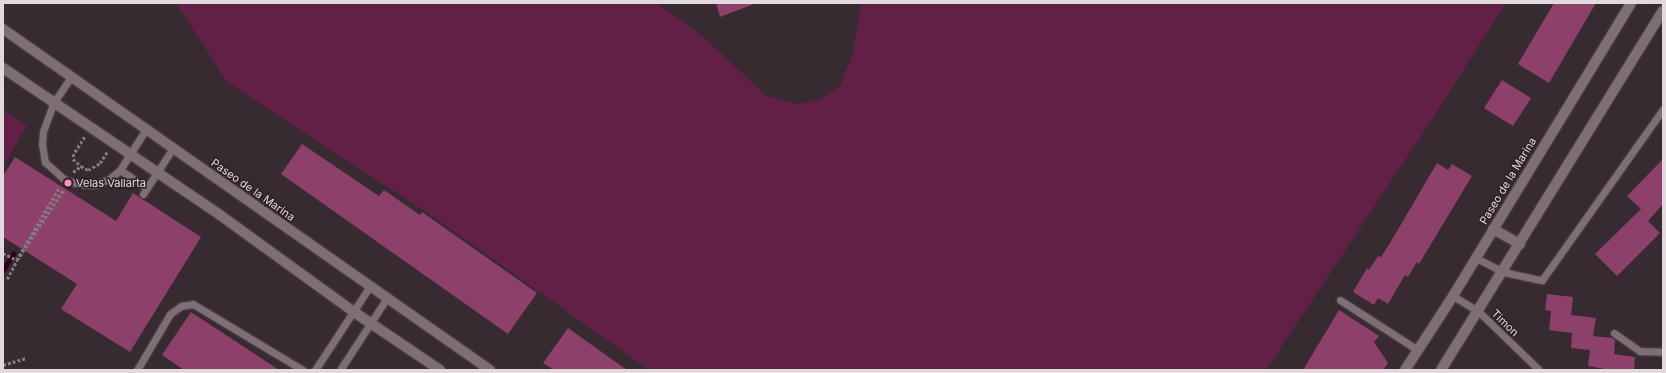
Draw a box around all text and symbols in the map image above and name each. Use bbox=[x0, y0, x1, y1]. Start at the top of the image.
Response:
street label: Paseo de la Marina bbox=[1477, 135, 1539, 227]
street label: Paseo de la Marina bbox=[209, 156, 297, 224]
place label: Velas Vallarta bbox=[76, 176, 146, 190]
marker: Velas Vallarta bbox=[63, 178, 73, 188]
street label: Timon bbox=[1489, 307, 1521, 339]

